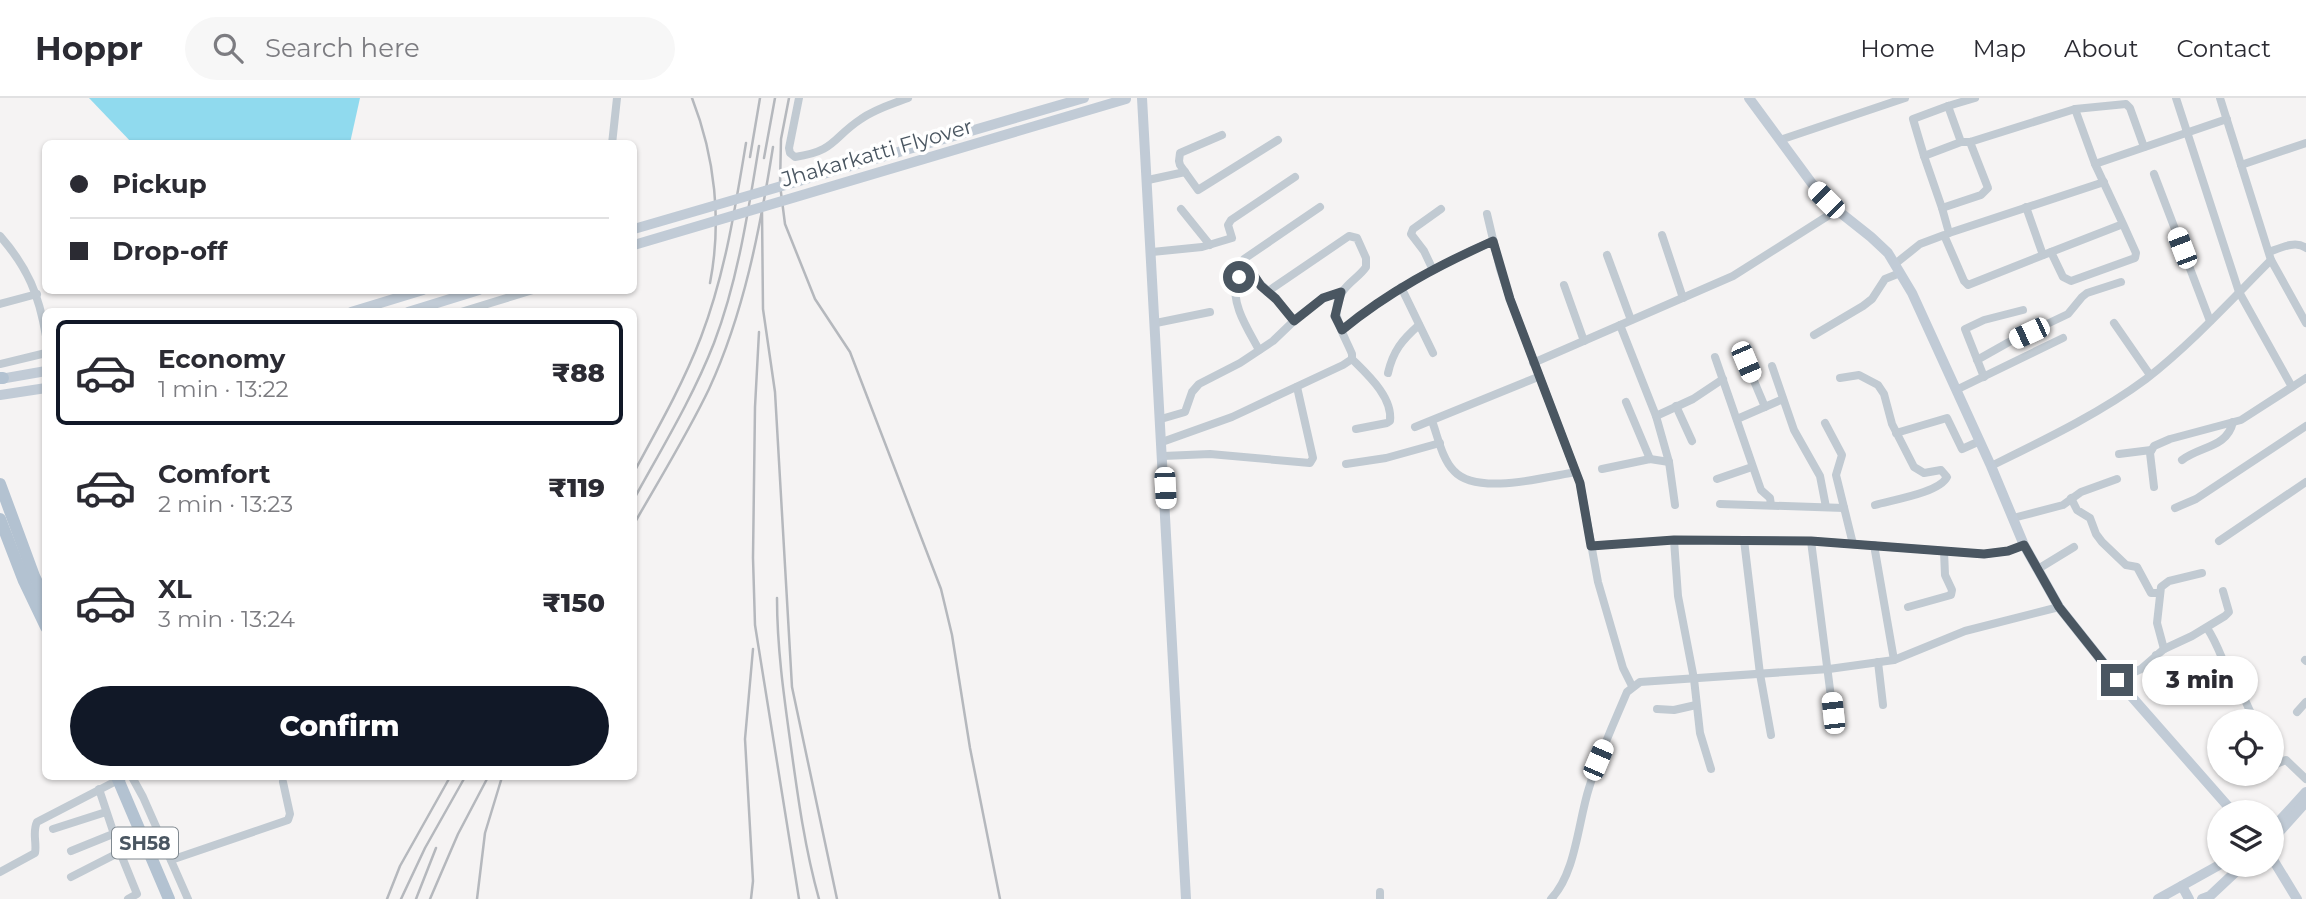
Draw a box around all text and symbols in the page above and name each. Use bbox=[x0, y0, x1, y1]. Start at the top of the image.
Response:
search box bbox=[185, 17, 675, 80]
text: Hoppr bbox=[35, 28, 143, 68]
icon: search bbox=[209, 29, 247, 67]
text: Search here bbox=[265, 32, 420, 64]
text: Home bbox=[1860, 34, 1935, 63]
text: Map bbox=[1973, 34, 2026, 63]
text: About bbox=[2064, 34, 2138, 63]
text: Contact bbox=[2176, 34, 2271, 63]
street label: Jhakarkatti Flyover bbox=[777, 113, 975, 192]
text: Pickup bbox=[112, 168, 207, 200]
car bbox=[1804, 178, 1849, 222]
car bbox=[2165, 225, 2200, 271]
text: Drop-off bbox=[112, 235, 227, 267]
route start bbox=[1223, 261, 1255, 293]
car bbox=[2006, 315, 2053, 351]
car bbox=[1729, 339, 1764, 385]
icon: car bbox=[74, 341, 137, 404]
text: Economy bbox=[158, 343, 285, 375]
text: ₹88 bbox=[551, 357, 605, 389]
text: 1 min · 13:22 bbox=[158, 375, 289, 403]
icon: car bbox=[74, 456, 137, 519]
text: Comfort bbox=[158, 458, 270, 490]
car bbox=[1154, 466, 1177, 510]
text: ₹119 bbox=[548, 472, 605, 504]
text: 2 min · 13:23 bbox=[158, 490, 293, 518]
icon: car bbox=[74, 571, 137, 634]
text: XL bbox=[158, 573, 192, 605]
text: ₹150 bbox=[542, 587, 605, 619]
text: 3 min · 13:24 bbox=[158, 605, 295, 633]
callout: 3 min bbox=[2142, 656, 2257, 704]
route end bbox=[2101, 664, 2133, 696]
text: 3 min bbox=[2166, 666, 2234, 694]
button: Confirm bbox=[70, 686, 609, 766]
car bbox=[1821, 691, 1846, 735]
map controls bbox=[2207, 709, 2284, 877]
button: locate bbox=[2207, 709, 2284, 786]
car bbox=[1581, 737, 1616, 783]
button: layers bbox=[2207, 800, 2284, 877]
road number: SH58 bbox=[112, 828, 178, 858]

